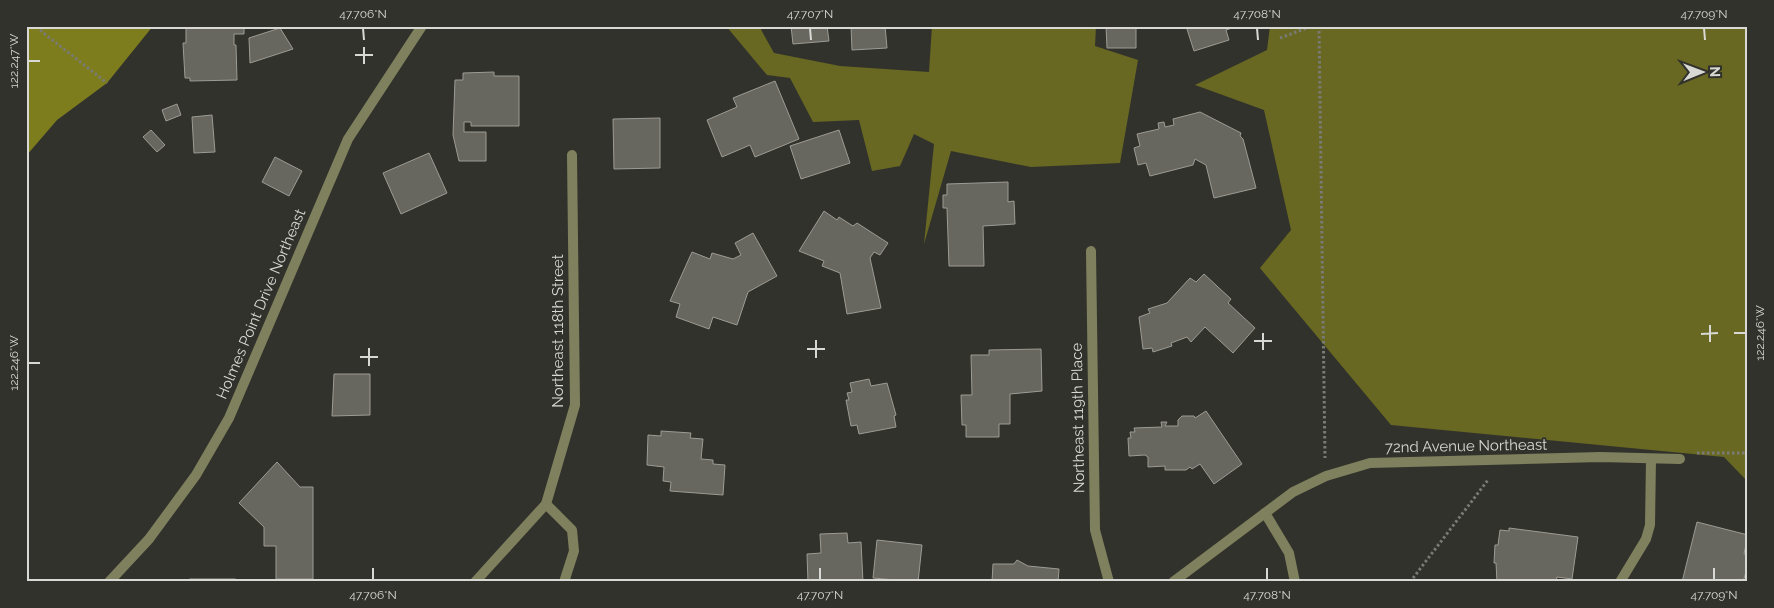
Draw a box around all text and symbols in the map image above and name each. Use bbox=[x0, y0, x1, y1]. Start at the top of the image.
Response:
text: 47.706°N bbox=[339, 7, 387, 21]
text: 47.707°N bbox=[787, 7, 833, 21]
text: 47.708°N bbox=[1233, 7, 1281, 21]
text: 47.709°N bbox=[1681, 7, 1727, 21]
text: 122.247°W bbox=[7, 33, 21, 88]
north arrow bbox=[1676, 48, 1726, 98]
text: N bbox=[1707, 66, 1723, 77]
street label: Holmes Point Drive Northeast bbox=[213, 206, 309, 402]
street label: Northeast 118th Street bbox=[549, 254, 567, 408]
text: 122.246°W bbox=[1753, 305, 1767, 361]
text: 122.246°W bbox=[7, 335, 21, 391]
street label: Northeast 119th Place bbox=[1068, 343, 1088, 493]
street label: 72nd Avenue Northeast bbox=[1385, 436, 1547, 456]
text: 47.706°N bbox=[349, 588, 397, 602]
text: 47.707°N bbox=[797, 588, 843, 602]
text: 47.708°N bbox=[1243, 588, 1291, 602]
text: 47.709°N bbox=[1691, 588, 1737, 602]

